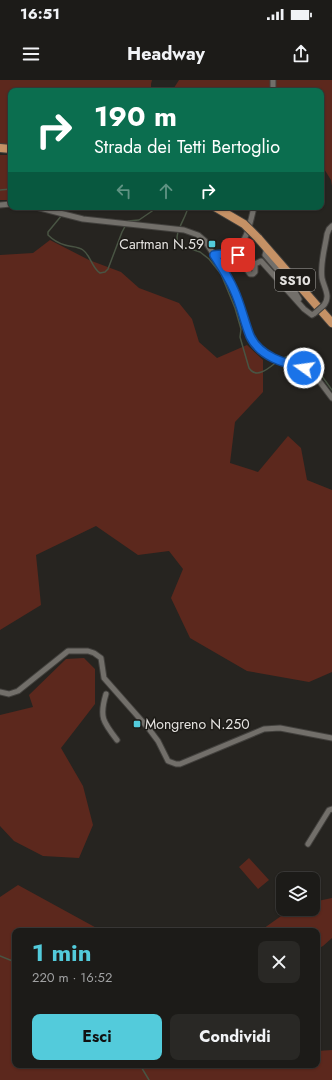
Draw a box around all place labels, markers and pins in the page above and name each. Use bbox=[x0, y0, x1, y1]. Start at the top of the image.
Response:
place label: Cartman N.59 bbox=[119, 234, 204, 254]
pin bbox=[221, 238, 255, 272]
marker: Cartman N.59 bbox=[207, 239, 217, 249]
place label: Mongreno N.250 bbox=[145, 714, 250, 734]
marker: Mongreno N.250 bbox=[132, 719, 142, 729]

